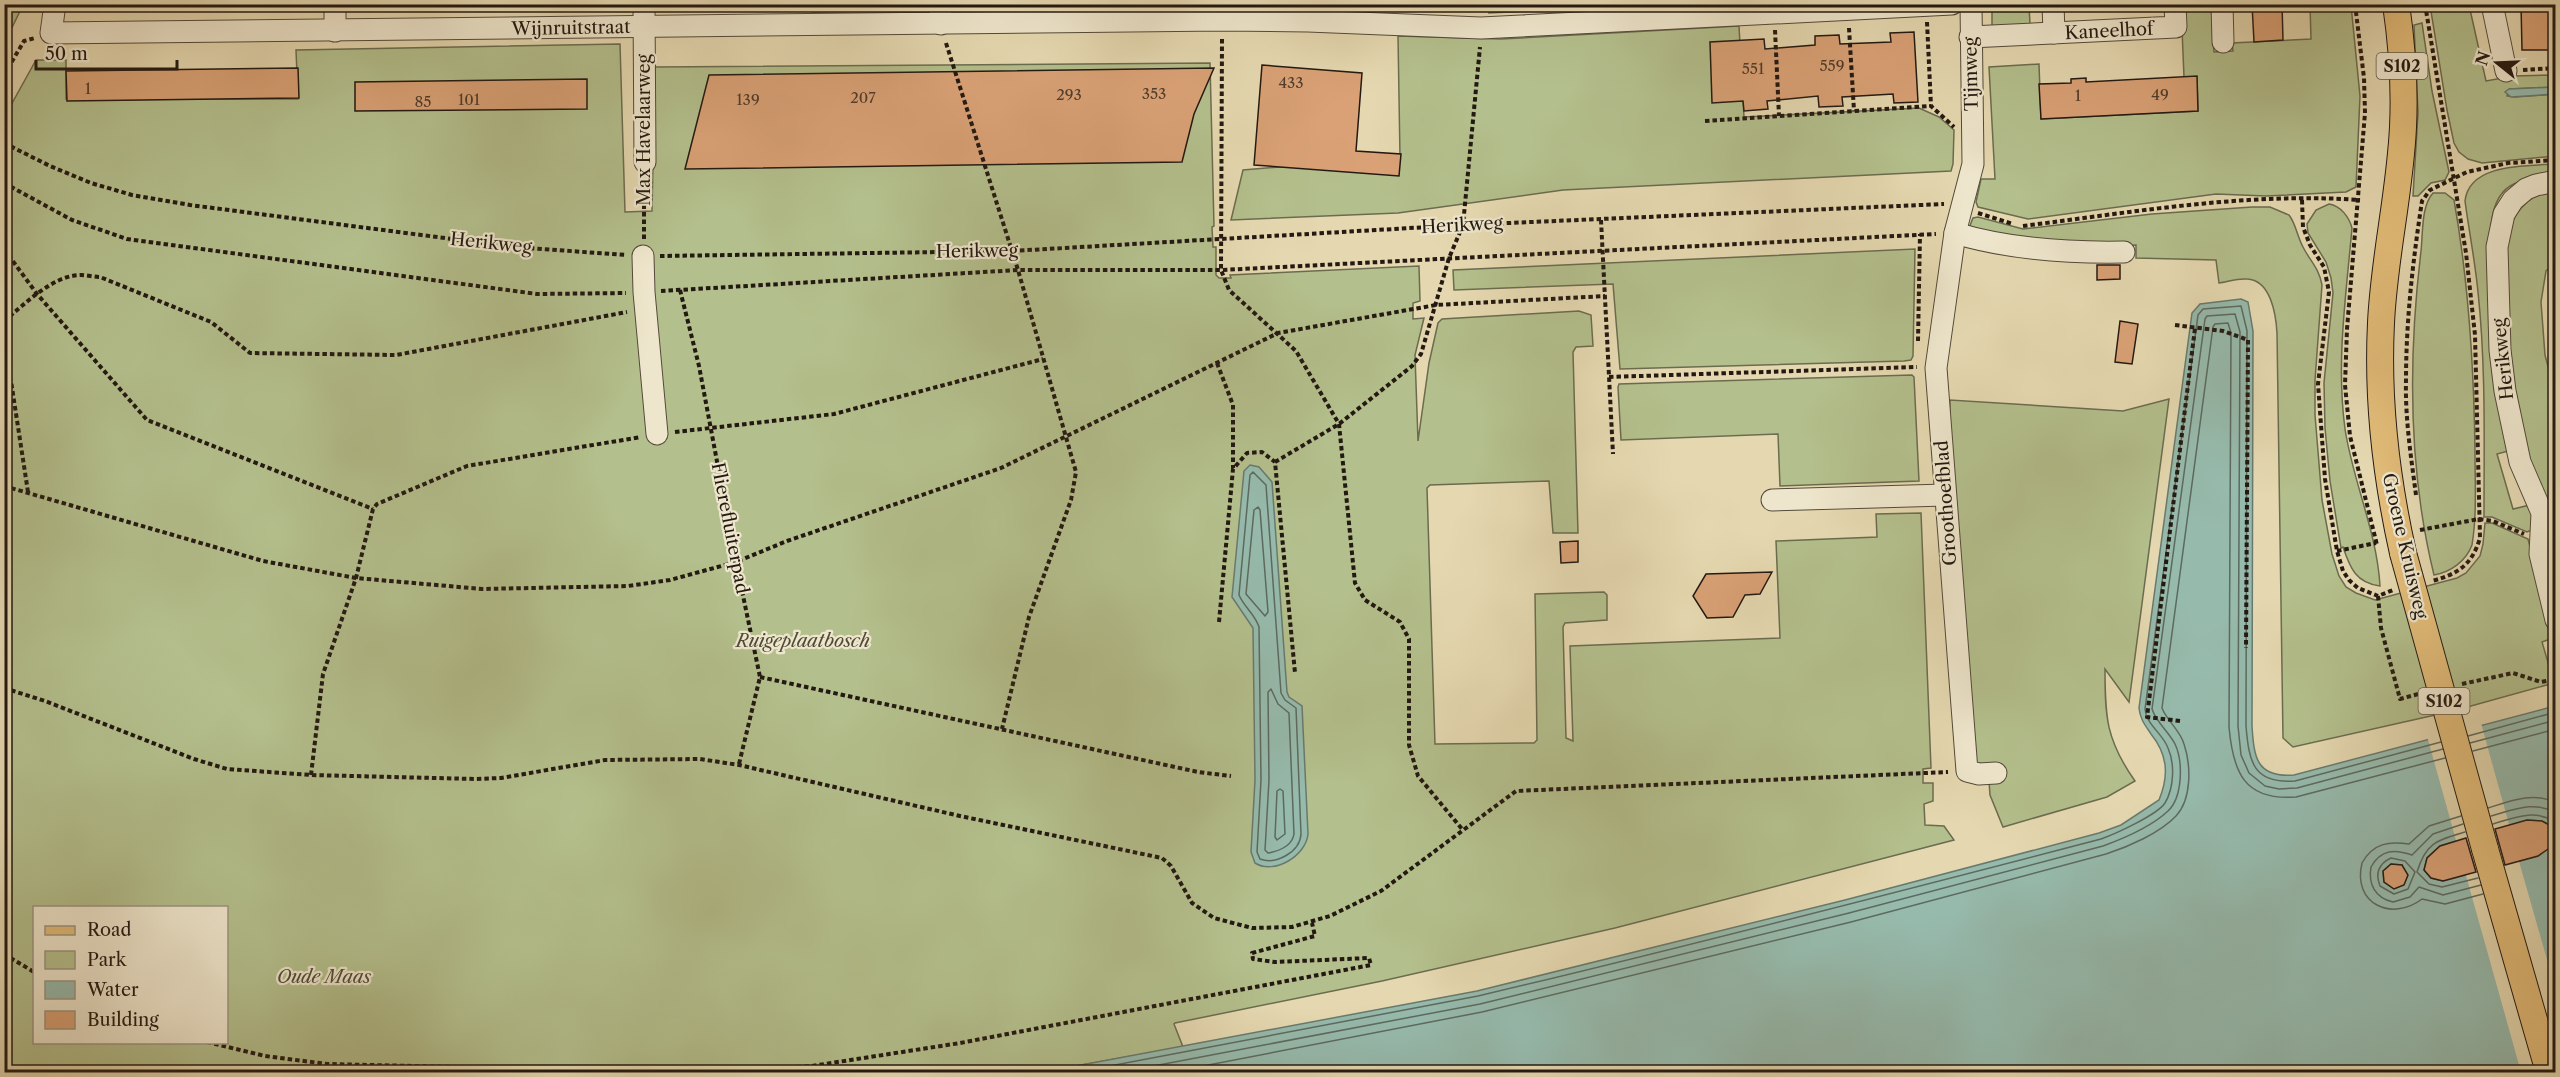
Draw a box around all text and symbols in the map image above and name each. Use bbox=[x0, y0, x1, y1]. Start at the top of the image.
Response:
street label: Wijnruitstraat bbox=[510, 16, 631, 40]
street label: Kaneelhof bbox=[2064, 18, 2157, 44]
scale bar bbox=[36, 33, 177, 71]
north arrow bbox=[2467, 33, 2527, 93]
street label: Tijmweg bbox=[1959, 36, 1983, 111]
text: 50 m bbox=[45, 43, 88, 65]
text: N bbox=[2471, 49, 2494, 68]
street label: Max Havelaarweg bbox=[633, 53, 655, 206]
road number: S102 bbox=[2376, 53, 2428, 79]
house number: 559 bbox=[1819, 56, 1845, 75]
house number: 551 bbox=[1742, 59, 1765, 78]
house number: 433 bbox=[1278, 73, 1304, 92]
house number: 1 bbox=[85, 79, 92, 98]
house number: 353 bbox=[1142, 84, 1166, 103]
house number: 293 bbox=[1056, 85, 1082, 104]
house number: 49 bbox=[2151, 85, 2169, 104]
house number: 1 bbox=[2075, 86, 2082, 105]
house number: 207 bbox=[850, 88, 876, 107]
house number: 101 bbox=[458, 90, 481, 109]
house number: 139 bbox=[736, 90, 760, 109]
house number: 85 bbox=[414, 92, 432, 111]
street label: Herikweg bbox=[1420, 212, 1504, 238]
street label: Herikweg bbox=[449, 228, 533, 258]
street label: Herikweg bbox=[936, 239, 1019, 263]
street label: Herikweg bbox=[2488, 317, 2518, 401]
street label: Groothoefblad bbox=[1931, 440, 1961, 566]
street label: Flierefluiterpad bbox=[706, 460, 754, 596]
street label: Groene Kruisweg bbox=[2378, 471, 2433, 622]
park label: Ruigeplaatbosch bbox=[734, 630, 870, 652]
road number: S102 bbox=[2418, 688, 2470, 714]
legend bbox=[33, 906, 228, 1044]
text: Road bbox=[87, 919, 132, 941]
text: Park bbox=[87, 949, 128, 971]
park label: Oude Maas bbox=[277, 966, 371, 988]
text: Water bbox=[86, 979, 139, 1001]
text: Building bbox=[87, 1009, 159, 1031]

